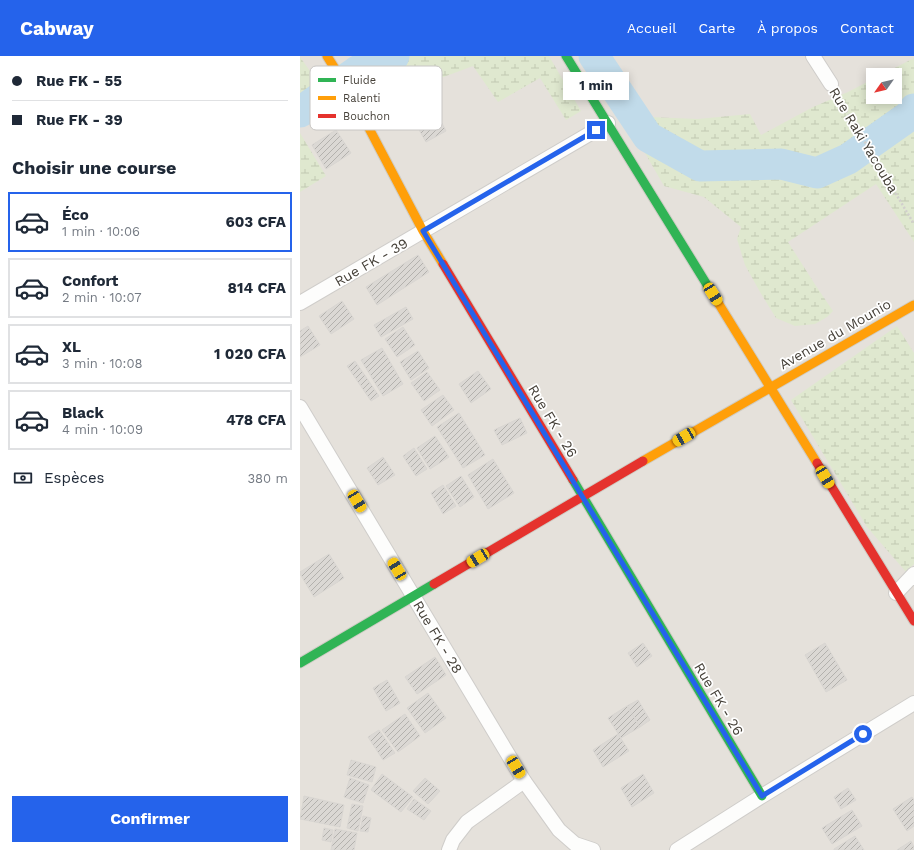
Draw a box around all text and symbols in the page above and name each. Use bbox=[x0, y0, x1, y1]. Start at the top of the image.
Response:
text: Cabway bbox=[20, 17, 94, 40]
text: Accueil bbox=[627, 20, 676, 36]
text: Carte bbox=[698, 20, 735, 36]
text: À propos bbox=[757, 20, 818, 36]
text: Contact bbox=[840, 20, 894, 36]
legend bbox=[310, 66, 442, 130]
north arrow bbox=[866, 68, 902, 104]
map controls bbox=[866, 68, 902, 104]
text: Rue FK - 55 bbox=[36, 72, 122, 90]
callout: 1 min bbox=[563, 72, 629, 100]
text: Fluide bbox=[343, 74, 376, 87]
text: 1 min bbox=[579, 78, 613, 93]
street label: Rue Raki Yacouba bbox=[826, 84, 902, 196]
text: Ralenti bbox=[343, 92, 381, 105]
text: Bouchon bbox=[343, 110, 390, 123]
text: Rue FK - 39 bbox=[36, 111, 123, 129]
route end bbox=[587, 121, 605, 139]
text: Choisir une course bbox=[12, 157, 176, 178]
icon: car bbox=[14, 204, 50, 240]
text: Éco bbox=[62, 206, 89, 224]
text: 603 CFA bbox=[225, 213, 286, 231]
text: 1 min · 10:06 bbox=[62, 224, 140, 239]
street label: Rue FK - 39 bbox=[332, 235, 410, 289]
icon: car bbox=[14, 270, 50, 306]
text: Confort bbox=[62, 272, 118, 290]
text: 814 CFA bbox=[228, 279, 286, 297]
car bbox=[702, 281, 724, 307]
text: 2 min · 10:07 bbox=[62, 290, 142, 305]
street label: Avenue du Mounio bbox=[776, 296, 894, 372]
icon: car bbox=[14, 336, 50, 372]
text: XL bbox=[62, 338, 81, 356]
text: 1 020 CFA bbox=[214, 345, 286, 363]
text: 3 min · 10:08 bbox=[62, 356, 143, 371]
street label: Rue FK - 26 bbox=[525, 382, 581, 460]
icon: car bbox=[14, 402, 50, 438]
text: Black bbox=[62, 404, 104, 422]
text: 478 CFA bbox=[226, 411, 286, 429]
text: 4 min · 10:09 bbox=[62, 422, 143, 437]
car bbox=[671, 426, 697, 448]
car bbox=[814, 464, 836, 490]
icon: cash bbox=[12, 467, 34, 489]
text: Espèces bbox=[44, 469, 105, 487]
text: 380 m bbox=[248, 471, 288, 486]
car bbox=[346, 488, 368, 514]
car bbox=[465, 547, 491, 569]
car bbox=[386, 556, 408, 582]
street label: Rue FK - 28 bbox=[410, 598, 466, 676]
street label: Rue FK - 26 bbox=[691, 660, 747, 738]
route start bbox=[854, 725, 872, 743]
car bbox=[505, 754, 527, 780]
button: Confirmer bbox=[12, 796, 288, 842]

